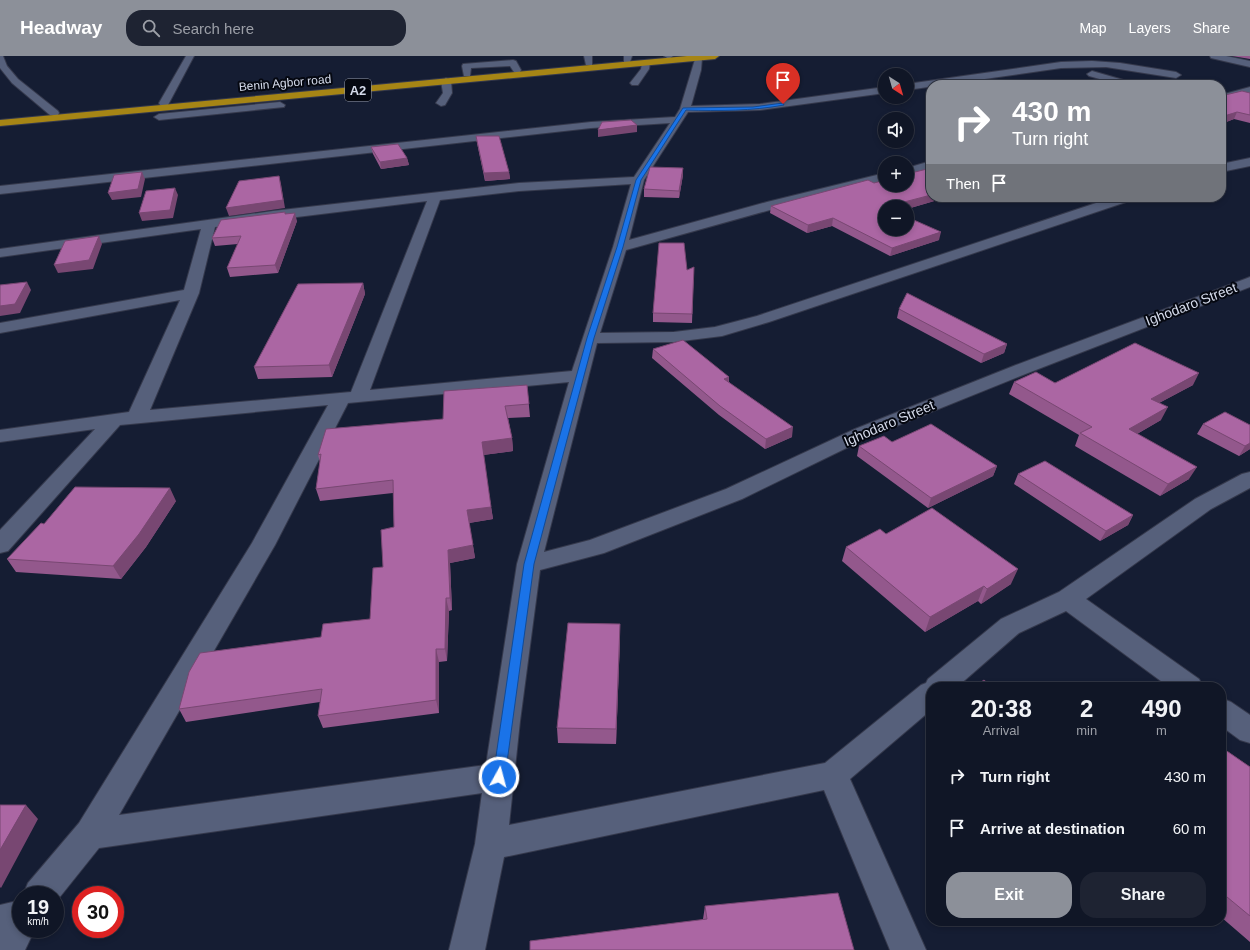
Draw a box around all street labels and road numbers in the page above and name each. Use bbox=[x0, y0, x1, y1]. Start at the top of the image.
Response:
street label: Benin Agbor road bbox=[238, 72, 332, 94]
road number: A2 bbox=[345, 79, 371, 101]
street label: Ighodaro Street bbox=[1143, 279, 1239, 329]
street label: Ighodaro Street bbox=[841, 397, 937, 449]

